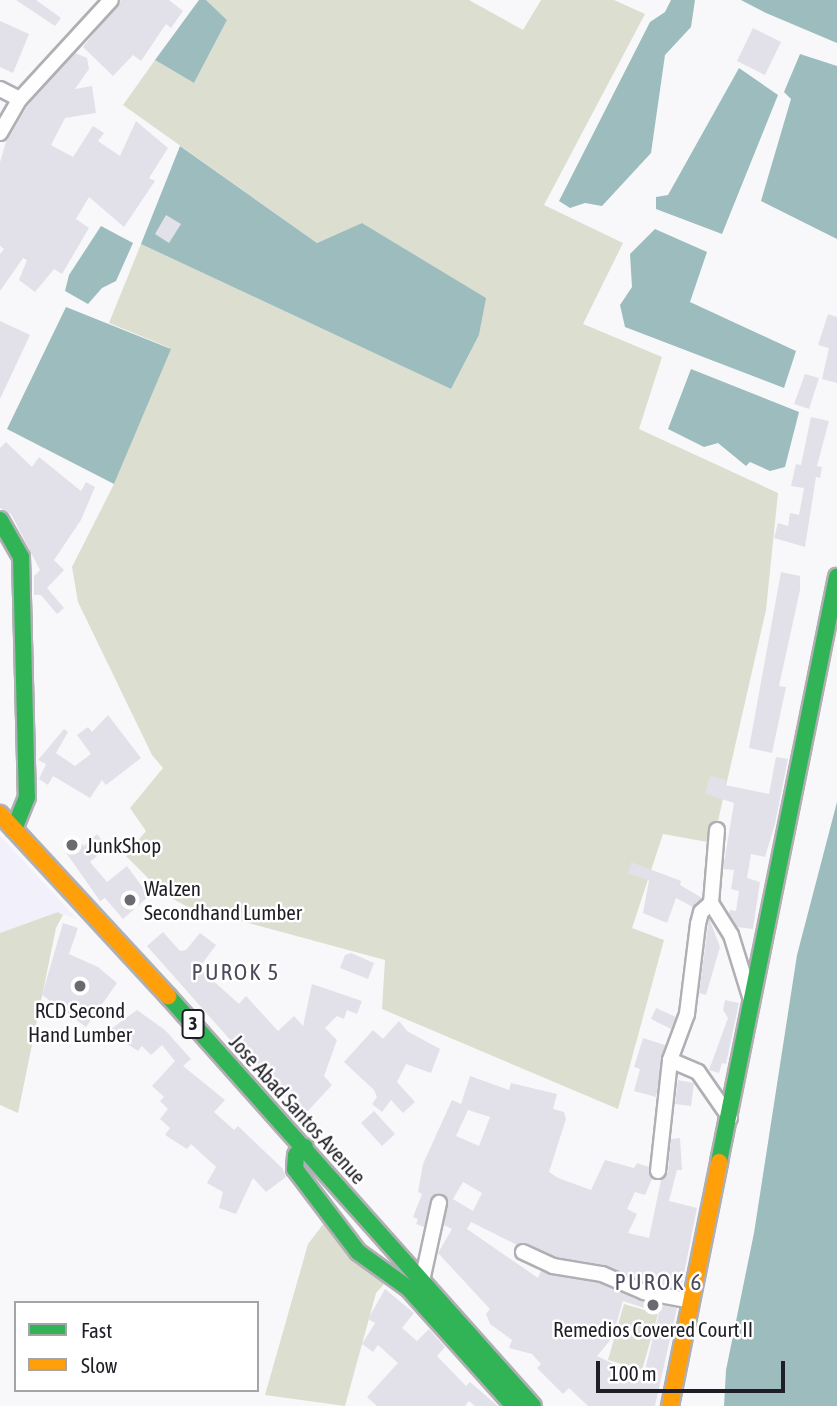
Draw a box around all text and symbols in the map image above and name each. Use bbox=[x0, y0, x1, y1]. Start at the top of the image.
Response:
place label: JunkShop bbox=[86, 832, 161, 858]
marker: JunkShop bbox=[64, 837, 80, 853]
place label: Walzen Secondhand Lumber bbox=[144, 875, 302, 925]
marker: Walzen Secondhand Lumber bbox=[122, 892, 138, 908]
district label: PUROK 5 bbox=[192, 958, 280, 986]
marker: RCD Second Hand Lumber bbox=[72, 978, 88, 994]
place label: RCD Second Hand Lumber bbox=[28, 997, 132, 1047]
road number: 3 bbox=[181, 1008, 205, 1040]
street label: Jose Abad Santos Avenue bbox=[224, 1029, 372, 1189]
district label: PUROK 6 bbox=[615, 1268, 703, 1296]
marker: Remedios Covered Court II bbox=[645, 1297, 661, 1313]
legend bbox=[14, 1301, 259, 1392]
place label: Remedios Covered Court II bbox=[553, 1316, 753, 1342]
text: Fast bbox=[81, 1318, 112, 1342]
scale bar bbox=[599, 1346, 788, 1390]
text: Slow bbox=[81, 1353, 117, 1377]
text: 100 m bbox=[609, 1361, 657, 1385]

